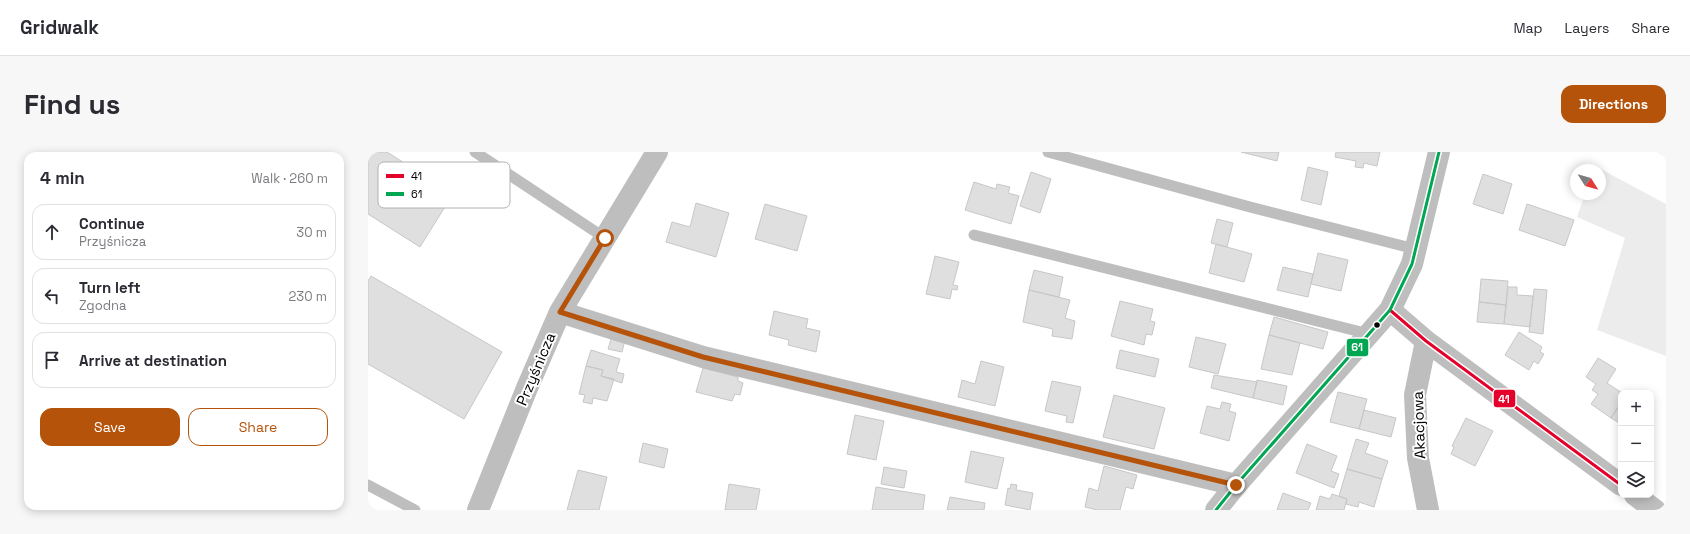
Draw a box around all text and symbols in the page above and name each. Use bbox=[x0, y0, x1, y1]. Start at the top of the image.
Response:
text: Gridwalk bbox=[20, 15, 99, 40]
text: Map bbox=[1513, 19, 1543, 37]
text: Layers bbox=[1565, 19, 1609, 37]
text: Share bbox=[1631, 19, 1670, 37]
button: Directions bbox=[1561, 85, 1666, 123]
text: Find us bbox=[24, 86, 121, 122]
legend bbox=[378, 162, 510, 208]
north arrow bbox=[1570, 164, 1606, 200]
text: 4 min bbox=[40, 167, 85, 189]
text: 41 bbox=[411, 169, 422, 183]
text: Walk · 260 m bbox=[251, 170, 328, 187]
text: 61 bbox=[411, 187, 422, 201]
text: Continue bbox=[79, 214, 145, 233]
icon: ahead bbox=[41, 221, 63, 243]
text: 30 m bbox=[296, 224, 327, 241]
route start bbox=[596, 229, 614, 247]
text: Przyśnicza bbox=[79, 233, 146, 250]
text: Turn left bbox=[79, 278, 141, 297]
icon: left bbox=[41, 285, 63, 307]
text: 230 m bbox=[289, 288, 327, 305]
text: Zgodna bbox=[79, 297, 127, 314]
unlabelled marker bbox=[1372, 320, 1382, 330]
street label: Przyśnicza bbox=[512, 329, 560, 408]
line badge: 61 bbox=[1346, 338, 1369, 357]
text: 61 bbox=[1351, 340, 1363, 354]
icon: arrive bbox=[41, 349, 63, 371]
text: Arrive at destination bbox=[79, 351, 227, 370]
line badge: 41 bbox=[1493, 389, 1516, 408]
street label: Akacjowa bbox=[1408, 390, 1429, 459]
map controls bbox=[1618, 390, 1654, 498]
button: + bbox=[1618, 390, 1654, 426]
text: 41 bbox=[1498, 392, 1510, 406]
button: Save bbox=[40, 408, 180, 446]
button: Share bbox=[188, 408, 328, 446]
button: − bbox=[1618, 426, 1654, 462]
button: layers bbox=[1618, 462, 1654, 498]
route end bbox=[1227, 476, 1245, 494]

